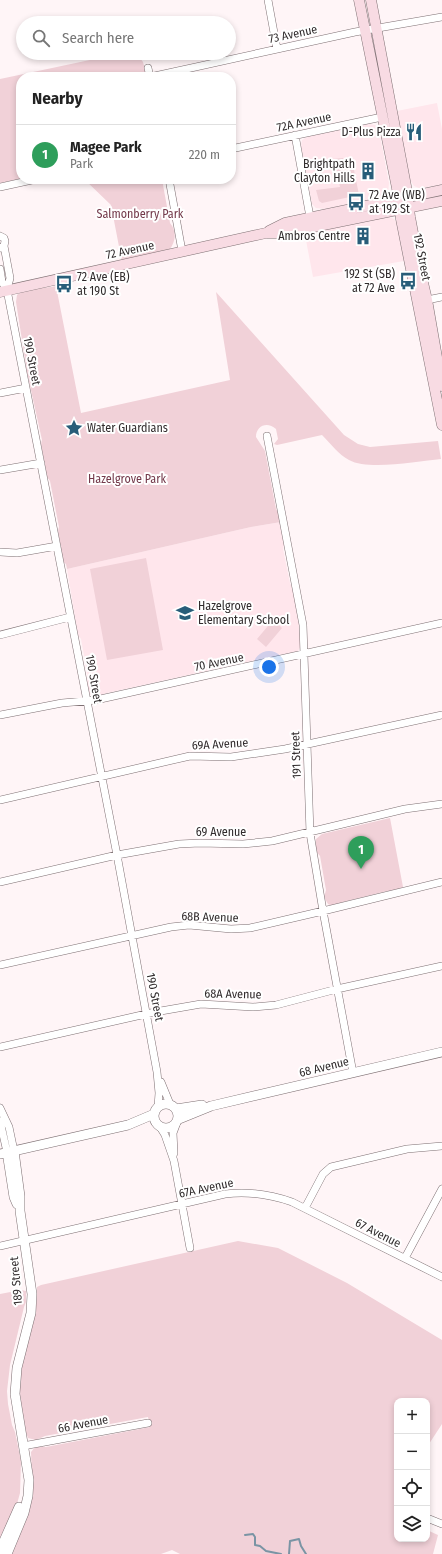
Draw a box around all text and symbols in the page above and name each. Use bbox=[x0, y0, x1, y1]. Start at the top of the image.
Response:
search box bbox=[16, 16, 236, 60]
street label: 73 Avenue bbox=[268, 22, 319, 46]
icon: search bbox=[30, 27, 52, 49]
text: Search here bbox=[62, 29, 134, 47]
text: Nearby bbox=[32, 88, 83, 109]
street label: 72A Avenue bbox=[276, 109, 333, 135]
restaurant icon: D-Plus Pizza bbox=[404, 122, 424, 142]
place label: D-Plus Pizza bbox=[342, 125, 401, 139]
text: Magee Park bbox=[70, 138, 142, 156]
text: 1 bbox=[42, 147, 48, 162]
text: 220 m bbox=[189, 147, 220, 162]
text: Park bbox=[70, 156, 93, 171]
place label: Brightpath Clayton Hills bbox=[294, 157, 355, 185]
building icon: Brightpath Clayton Hills bbox=[358, 161, 378, 181]
place label: 72 Ave (WB) at 192 St bbox=[369, 188, 425, 216]
bus stop icon: 72 Ave (WB) at 192 St bbox=[346, 192, 366, 212]
park label: Salmonberry Park bbox=[97, 207, 184, 221]
building icon: Ambros Centre bbox=[353, 226, 373, 246]
place label: Ambros Centre bbox=[278, 229, 350, 243]
street label: 192 Street bbox=[411, 232, 433, 282]
street label: 72 Avenue bbox=[105, 238, 155, 262]
place label: 192 St (SB) at 72 Ave bbox=[344, 267, 395, 295]
place label: 72 Ave (EB) at 190 St bbox=[77, 270, 130, 298]
bus stop icon: 192 St (SB) at 72 Ave bbox=[398, 271, 418, 291]
bus stop icon: 72 Ave (EB) at 190 St bbox=[54, 274, 74, 294]
street label: 190 Street bbox=[20, 336, 44, 387]
place icon: Water Guardians bbox=[64, 418, 84, 438]
place label: Water Guardians bbox=[87, 421, 168, 435]
park label: Hazelgrove Park bbox=[88, 472, 166, 486]
place label: Hazelgrove Elementary School bbox=[198, 599, 289, 627]
school or university icon: Hazelgrove Elementary School bbox=[175, 603, 195, 623]
street label: 70 Avenue bbox=[193, 650, 245, 674]
street label: 190 Street bbox=[83, 654, 105, 704]
your location bbox=[259, 657, 279, 677]
street label: 191 Street bbox=[288, 731, 304, 779]
street label: 69A Avenue bbox=[191, 736, 249, 752]
street label: 69 Avenue bbox=[196, 825, 246, 839]
pin: 1 bbox=[348, 836, 374, 869]
street label: 68B Avenue bbox=[181, 909, 239, 925]
street label: 190 Street bbox=[143, 972, 167, 1023]
street label: 68A Avenue bbox=[204, 987, 262, 1001]
street label: 68 Avenue bbox=[298, 1054, 350, 1080]
street label: 67A Avenue bbox=[177, 1175, 235, 1201]
street label: 67 Avenue bbox=[353, 1216, 403, 1250]
street label: 189 Street bbox=[7, 1256, 25, 1306]
map controls bbox=[394, 1398, 430, 1542]
button: + bbox=[394, 1398, 430, 1434]
street label: 66 Avenue bbox=[57, 1412, 109, 1436]
button: − bbox=[394, 1434, 430, 1470]
button: locate bbox=[394, 1470, 430, 1506]
button: layers bbox=[394, 1506, 430, 1542]

